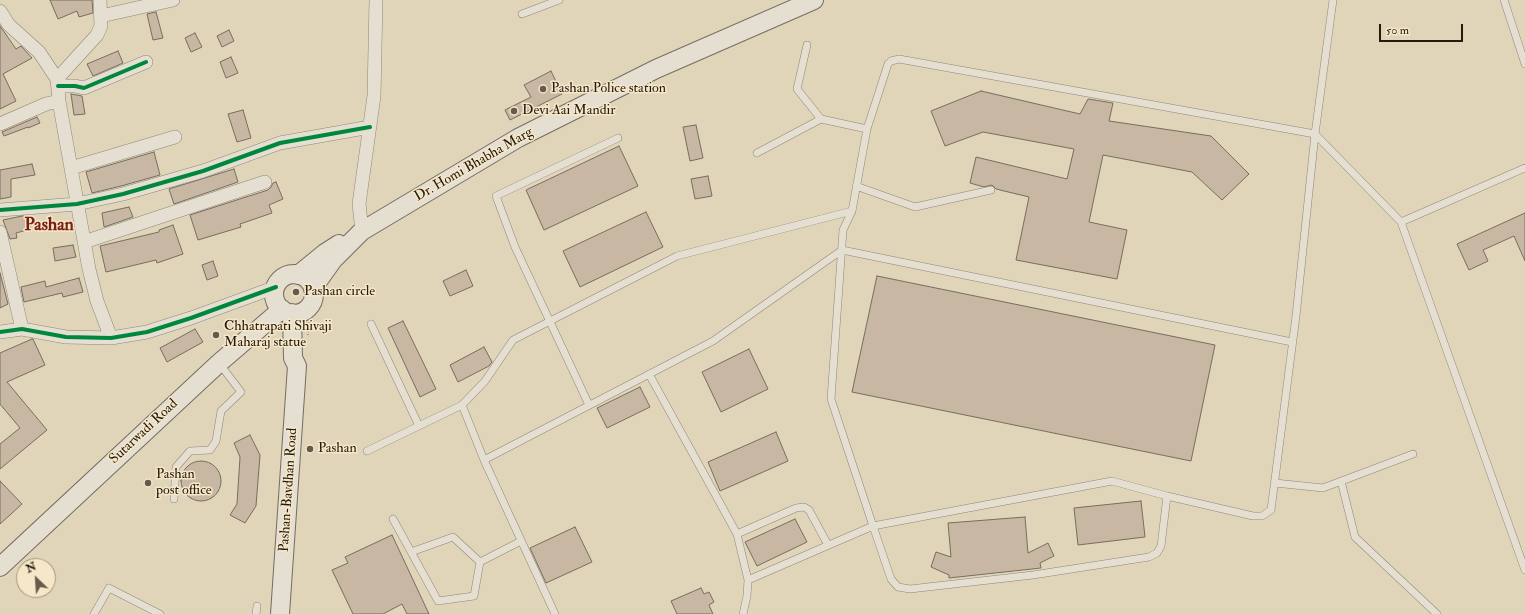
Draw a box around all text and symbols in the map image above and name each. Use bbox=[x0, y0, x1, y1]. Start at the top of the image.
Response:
scale bar bbox=[1381, 16, 1465, 42]
text: 50 m bbox=[1386, 23, 1409, 38]
place label: Pashan Police station bbox=[551, 81, 666, 97]
marker: Pashan Police station bbox=[538, 84, 548, 94]
place label: Devi Aai Mandir bbox=[522, 103, 616, 119]
marker: Devi Aai Mandir bbox=[509, 106, 519, 116]
street label: Dr. Homi Bhabha Marg bbox=[412, 124, 536, 206]
district label: Pashan bbox=[24, 215, 74, 237]
place label: Pashan circle bbox=[304, 284, 375, 300]
marker: Pashan circle bbox=[291, 287, 301, 297]
place label: Chhatrapati Shivaji Maharaj statue bbox=[224, 319, 332, 352]
marker: Chhatrapati Shivaji Maharaj statue bbox=[211, 330, 221, 340]
street label: Sutarwadi Road bbox=[106, 396, 182, 468]
street label: Pashan-Bavdhan Road bbox=[276, 427, 302, 553]
place label: Pashan bbox=[318, 441, 357, 457]
marker: Pashan bbox=[305, 444, 315, 454]
place label: Pashan post office bbox=[156, 467, 212, 500]
marker: Pashan post office bbox=[143, 478, 153, 488]
north arrow bbox=[16, 558, 56, 598]
text: N bbox=[24, 560, 38, 576]

